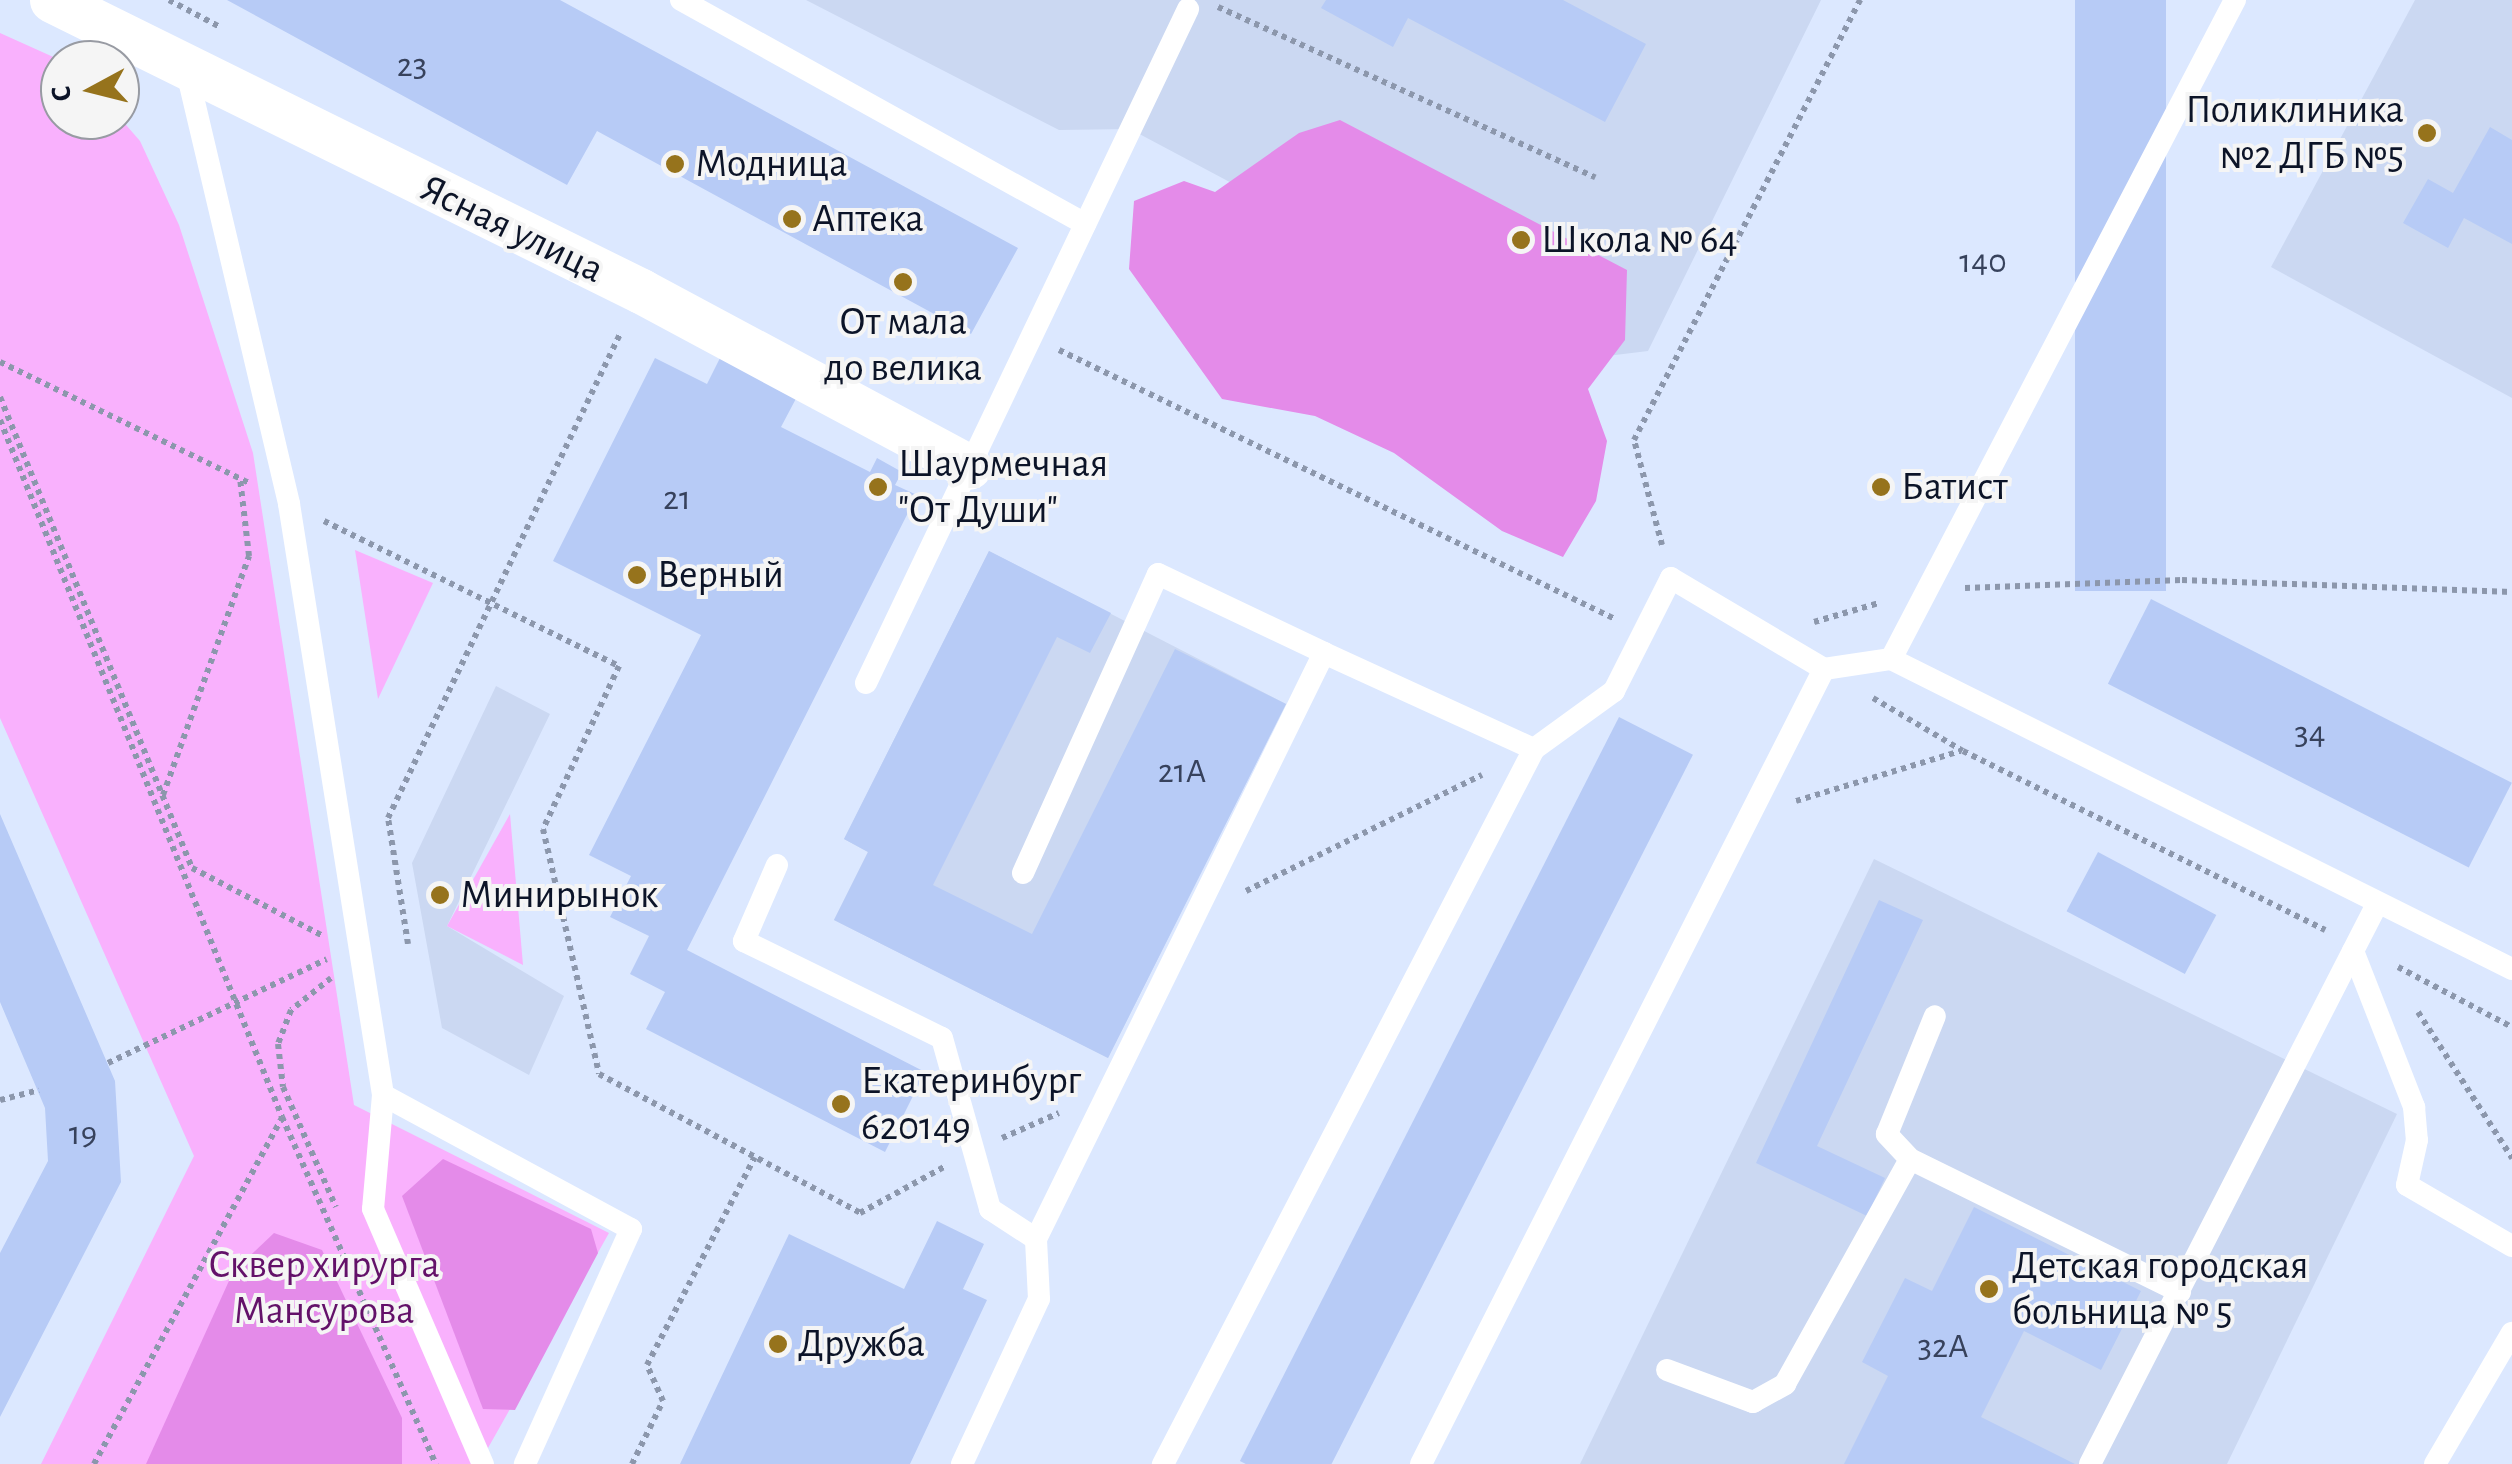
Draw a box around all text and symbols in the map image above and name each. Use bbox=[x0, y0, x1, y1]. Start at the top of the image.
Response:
north arrow bbox=[40, 40, 140, 140]
house number: 23 bbox=[397, 45, 427, 87]
text: С bbox=[47, 84, 77, 103]
place label: Поликлиника №2 ДГБ №5 bbox=[2185, 86, 2404, 180]
marker: Поликлиника №2 ДГБ №5 bbox=[2414, 120, 2440, 146]
place label: Модница bbox=[695, 140, 847, 188]
marker: Модница bbox=[664, 153, 686, 175]
street label: Ясная улица bbox=[413, 164, 611, 294]
place label: Аптека bbox=[812, 195, 924, 243]
marker: Аптека bbox=[781, 208, 803, 230]
place label: Школа № 64 bbox=[1541, 216, 1738, 264]
marker: Школа № 64 bbox=[1510, 229, 1532, 251]
house number: 140 bbox=[1959, 241, 2007, 283]
marker: От мала до велика bbox=[892, 271, 914, 293]
place label: От мала до велика bbox=[824, 298, 982, 392]
place label: Шаурмечная "От Души" bbox=[898, 440, 1108, 534]
place label: Батист bbox=[1901, 463, 2008, 511]
marker: Шаурмечная "От Души" bbox=[867, 476, 889, 498]
marker: Батист bbox=[1870, 476, 1892, 498]
house number: 21 bbox=[663, 478, 691, 520]
place label: Верный bbox=[657, 551, 784, 599]
marker: Верный bbox=[626, 564, 648, 586]
house number: 34 bbox=[2294, 713, 2326, 755]
house number: 21А bbox=[1158, 751, 1206, 793]
place label: Минирынок bbox=[460, 871, 658, 919]
marker: Минирынок bbox=[429, 884, 451, 906]
place label: Екатеринбург 620149 bbox=[861, 1057, 1081, 1151]
marker: Екатеринбург 620149 bbox=[830, 1093, 852, 1115]
house number: 19 bbox=[69, 1113, 97, 1155]
park label: Сквер хирурга Мансурова bbox=[208, 1241, 440, 1335]
place label: Детская городская больница № 5 bbox=[2012, 1242, 2308, 1336]
marker: Детская городская больница № 5 bbox=[1976, 1276, 2002, 1302]
place label: Дружба bbox=[798, 1320, 925, 1368]
house number: 32А bbox=[1918, 1326, 1968, 1368]
marker: Дружба bbox=[767, 1333, 789, 1355]

